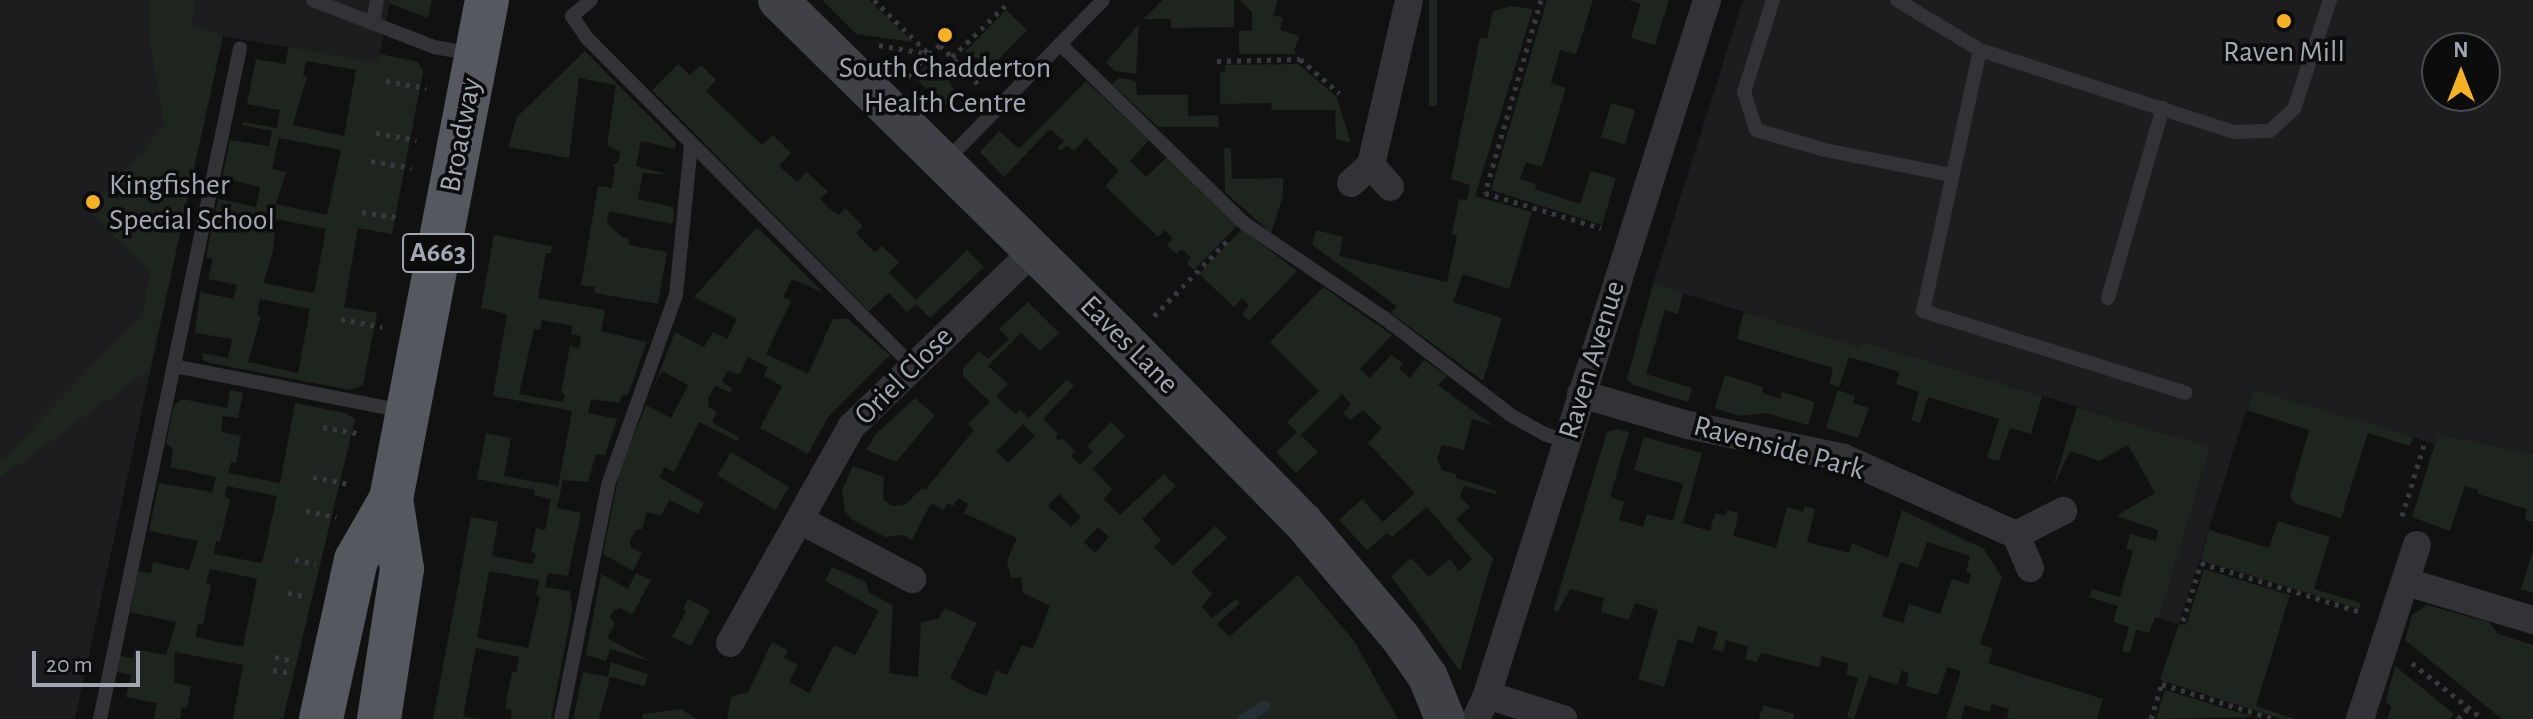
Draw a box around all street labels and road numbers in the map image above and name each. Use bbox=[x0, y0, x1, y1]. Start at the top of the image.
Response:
street label: Broadway bbox=[432, 75, 490, 195]
road number: A663 bbox=[402, 229, 474, 277]
street label: Raven Avenue bbox=[1551, 277, 1633, 443]
street label: Eaves Lane bbox=[1072, 288, 1186, 402]
street label: Oriel Close bbox=[847, 319, 961, 433]
street label: Ravenside Park bbox=[1690, 408, 1868, 488]

